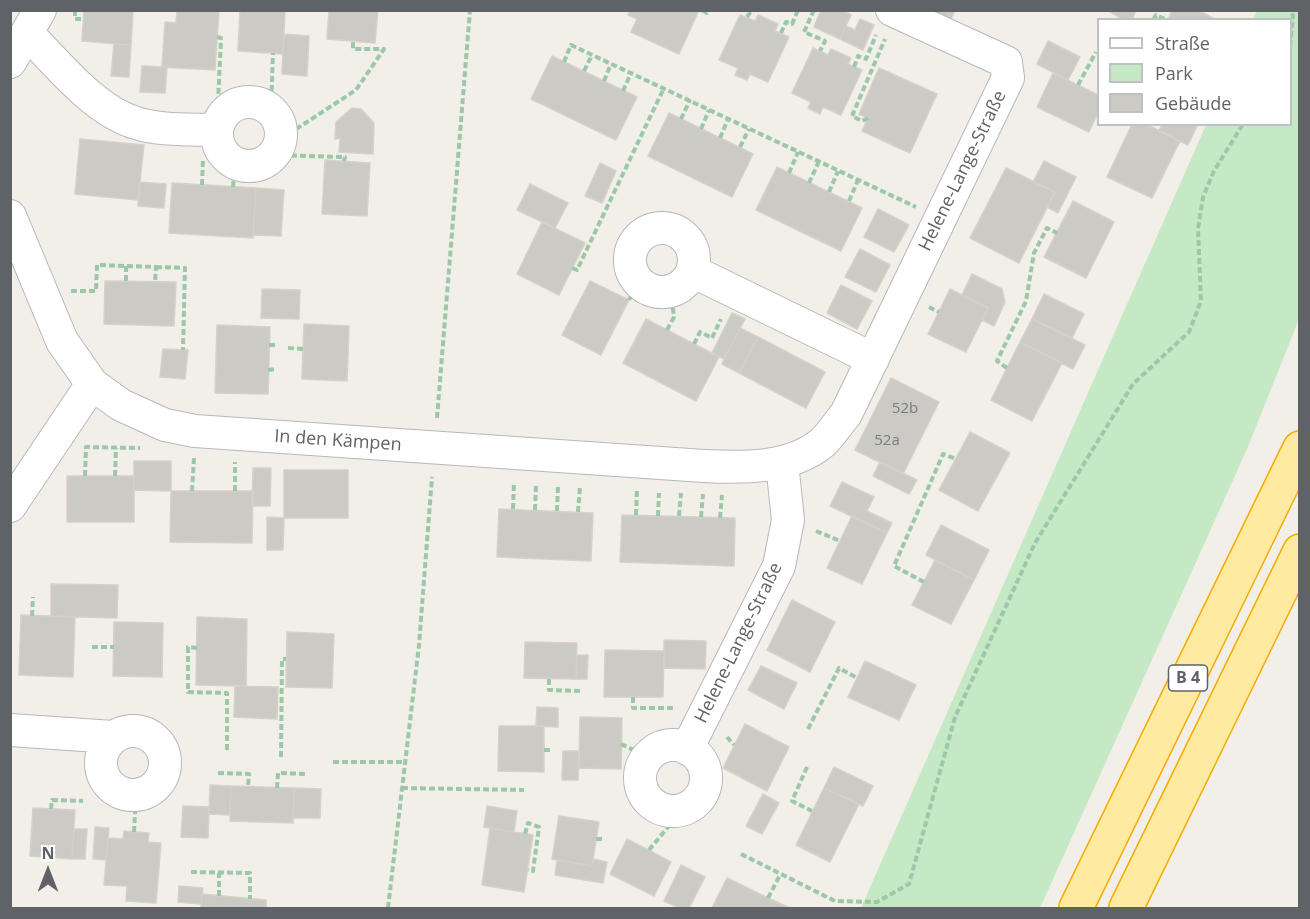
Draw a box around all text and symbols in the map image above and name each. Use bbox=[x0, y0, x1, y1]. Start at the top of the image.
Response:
legend bbox=[1097, 18, 1292, 126]
text: Straße bbox=[1155, 31, 1210, 55]
text: Park bbox=[1155, 61, 1193, 85]
street label: Helene-Lange-Straße bbox=[915, 87, 1011, 255]
text: Gebäude bbox=[1155, 91, 1231, 115]
house number: 52b bbox=[892, 400, 918, 418]
street label: In den Kämpen bbox=[274, 426, 402, 456]
house number: 52a bbox=[874, 432, 900, 450]
street label: Helene-Lange-Straße bbox=[691, 559, 787, 727]
road number: B 4 bbox=[1168, 665, 1208, 691]
north arrow bbox=[18, 841, 78, 901]
text: N bbox=[41, 842, 55, 864]

